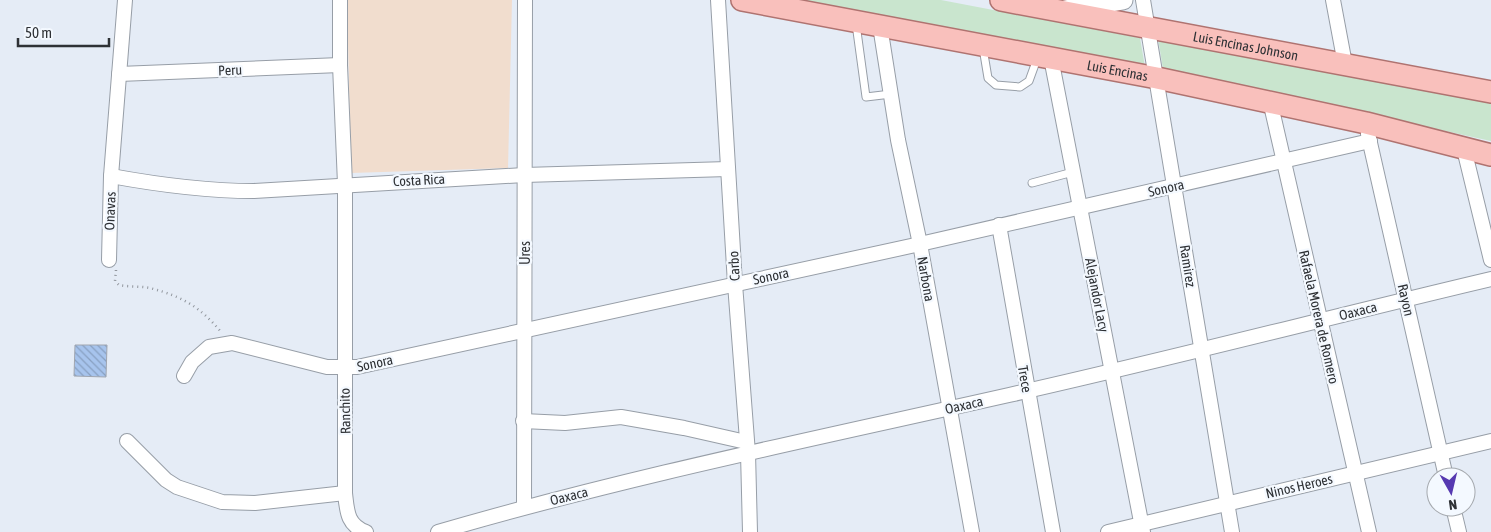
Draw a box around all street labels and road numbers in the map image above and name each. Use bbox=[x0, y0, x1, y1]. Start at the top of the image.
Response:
street label: Luis Encinas Johnson bbox=[1192, 28, 1300, 64]
street label: Luis Encinas bbox=[1086, 57, 1149, 84]
street label: Peru bbox=[218, 62, 242, 78]
street label: Costa Rica bbox=[393, 171, 445, 189]
street label: Sonora bbox=[1147, 176, 1185, 200]
street label: Onavas bbox=[101, 191, 119, 231]
street label: Ures bbox=[517, 241, 533, 265]
street label: Ramirez bbox=[1177, 244, 1199, 288]
street label: Rafaela Morera de Romero bbox=[1296, 249, 1342, 385]
street label: Carbo bbox=[725, 251, 743, 281]
street label: Narbona bbox=[914, 255, 938, 303]
street label: Alejandor Lacy bbox=[1082, 256, 1112, 334]
street label: Sonora bbox=[752, 264, 790, 288]
street label: Rayon bbox=[1395, 282, 1417, 318]
street label: Oaxaca bbox=[1337, 299, 1379, 323]
street label: Sonora bbox=[356, 351, 394, 375]
street label: Trece bbox=[1015, 364, 1035, 394]
street label: Ranchito bbox=[337, 388, 353, 434]
street label: Oaxaca bbox=[943, 393, 985, 417]
street label: Ninos Heroes bbox=[1264, 471, 1334, 501]
street label: Oaxaca bbox=[548, 484, 590, 508]

